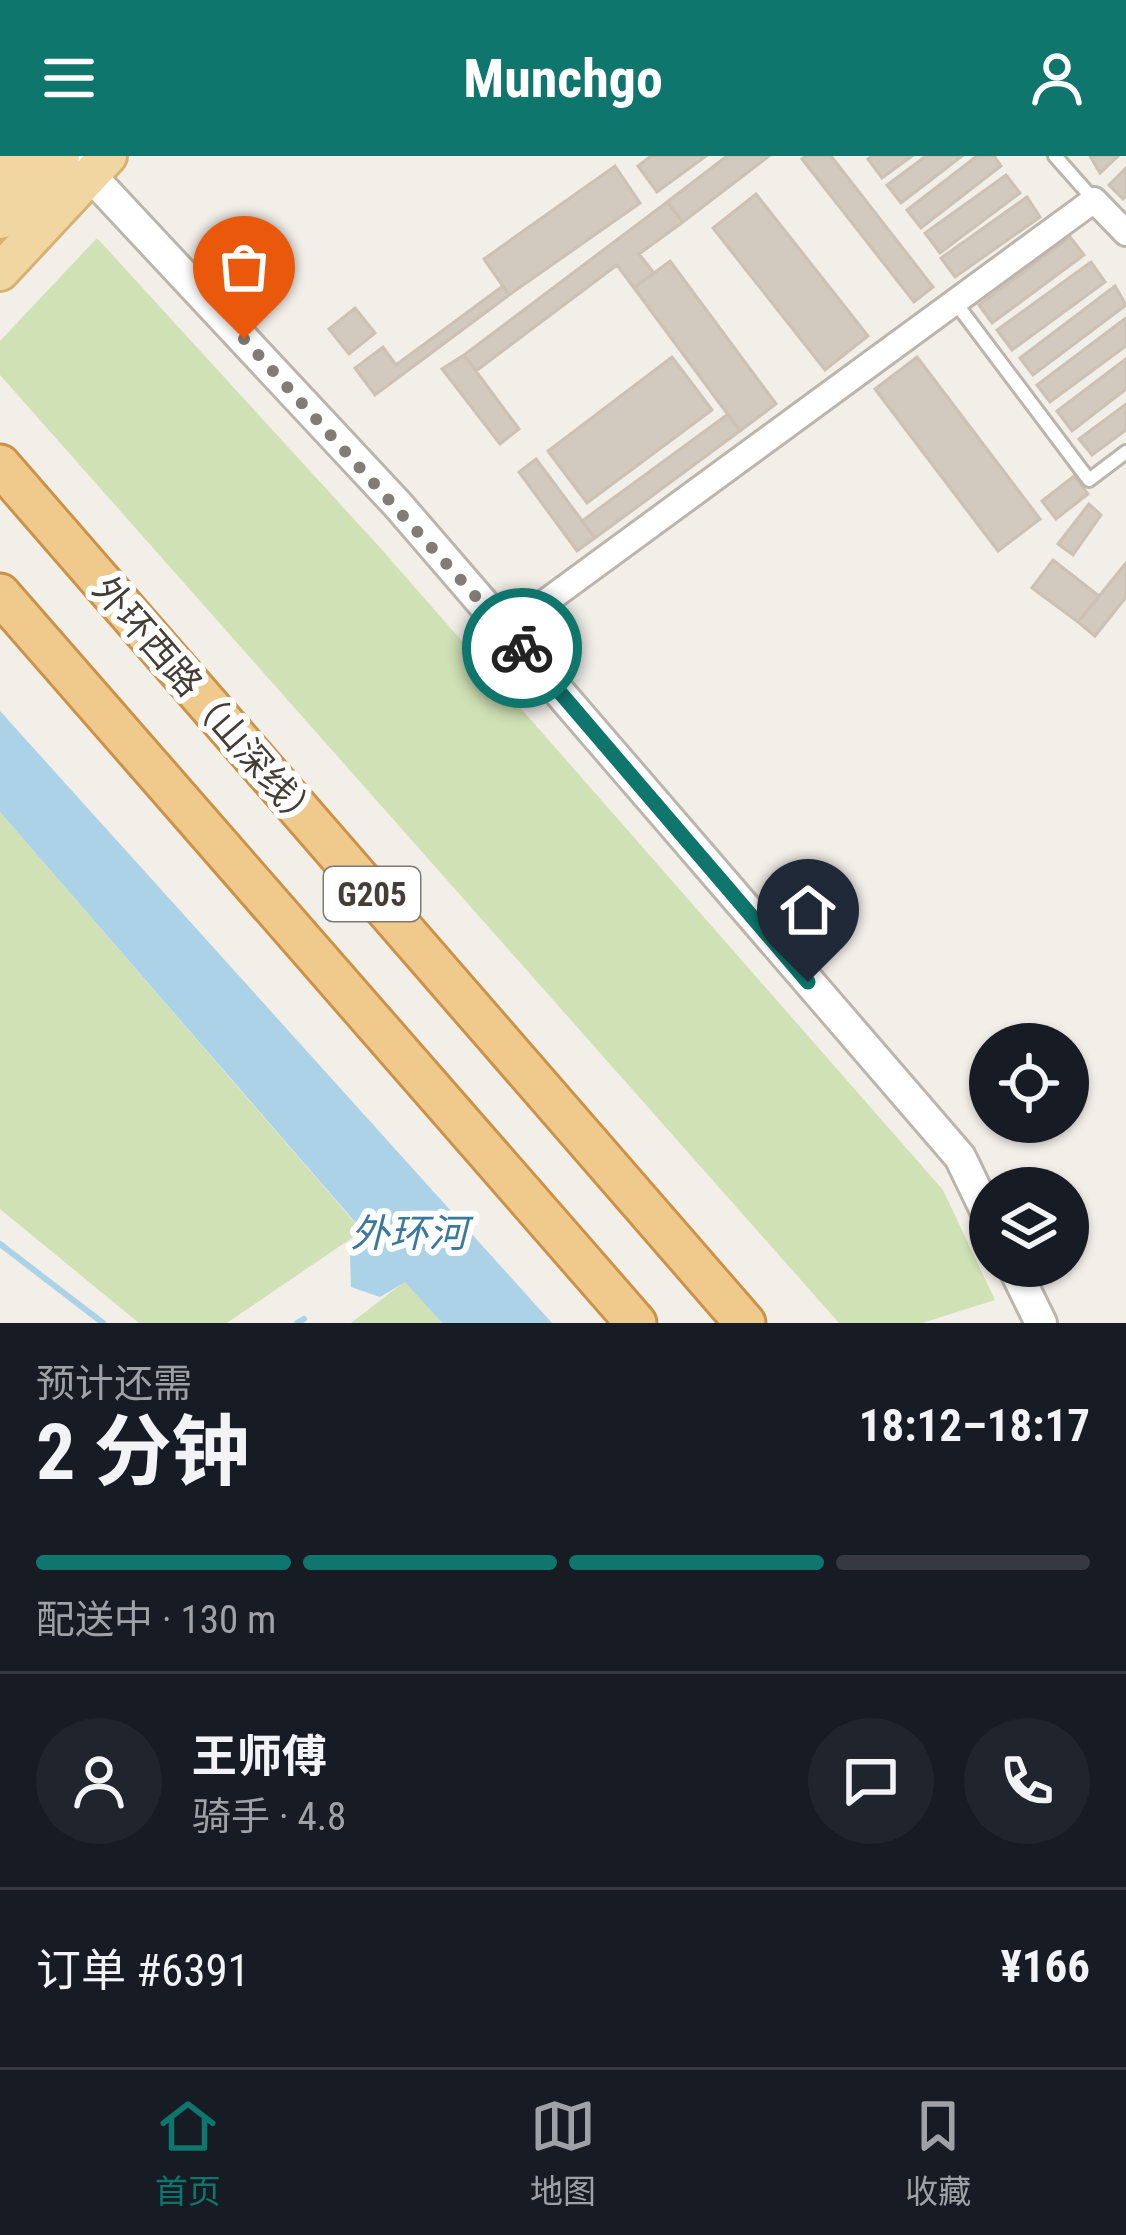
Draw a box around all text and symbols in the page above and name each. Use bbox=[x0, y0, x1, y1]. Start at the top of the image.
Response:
icon: menu bbox=[36, 45, 102, 111]
icon: person bbox=[1024, 45, 1090, 111]
text: Munchgo bbox=[463, 47, 663, 110]
pin bbox=[193, 216, 295, 339]
icon: bag bbox=[211, 234, 277, 300]
street label: 外环西路（山深线） bbox=[84, 569, 328, 841]
courier bbox=[462, 588, 582, 708]
icon: bike bbox=[489, 615, 555, 681]
pin bbox=[757, 859, 859, 982]
road number: G205 bbox=[324, 867, 420, 921]
icon: home bbox=[775, 877, 841, 943]
map controls bbox=[969, 1023, 1089, 1287]
button: locate bbox=[969, 1023, 1089, 1143]
button: layers bbox=[969, 1167, 1089, 1287]
water label: 外环河 bbox=[350, 1211, 474, 1257]
text: 预计还需 bbox=[36, 1361, 192, 1407]
text: 18:12–18:17 bbox=[859, 1399, 1090, 1452]
text: 2 分钟 bbox=[36, 1407, 249, 1498]
text: 配送中 · 130 m bbox=[36, 1597, 276, 1643]
button: person bbox=[36, 1718, 162, 1844]
button: chat bbox=[808, 1718, 934, 1844]
button: phone bbox=[964, 1718, 1090, 1844]
text: 王师傅 bbox=[192, 1730, 327, 1783]
text: 骑手 · 4.8 bbox=[192, 1794, 346, 1840]
text: ¥166 bbox=[1000, 1940, 1090, 1993]
text: 订单 #6391 bbox=[36, 1944, 250, 1997]
tab: 首页 bbox=[155, 2093, 221, 2213]
tab: 地图 bbox=[530, 2093, 596, 2213]
tab: 收藏 bbox=[905, 2093, 971, 2213]

